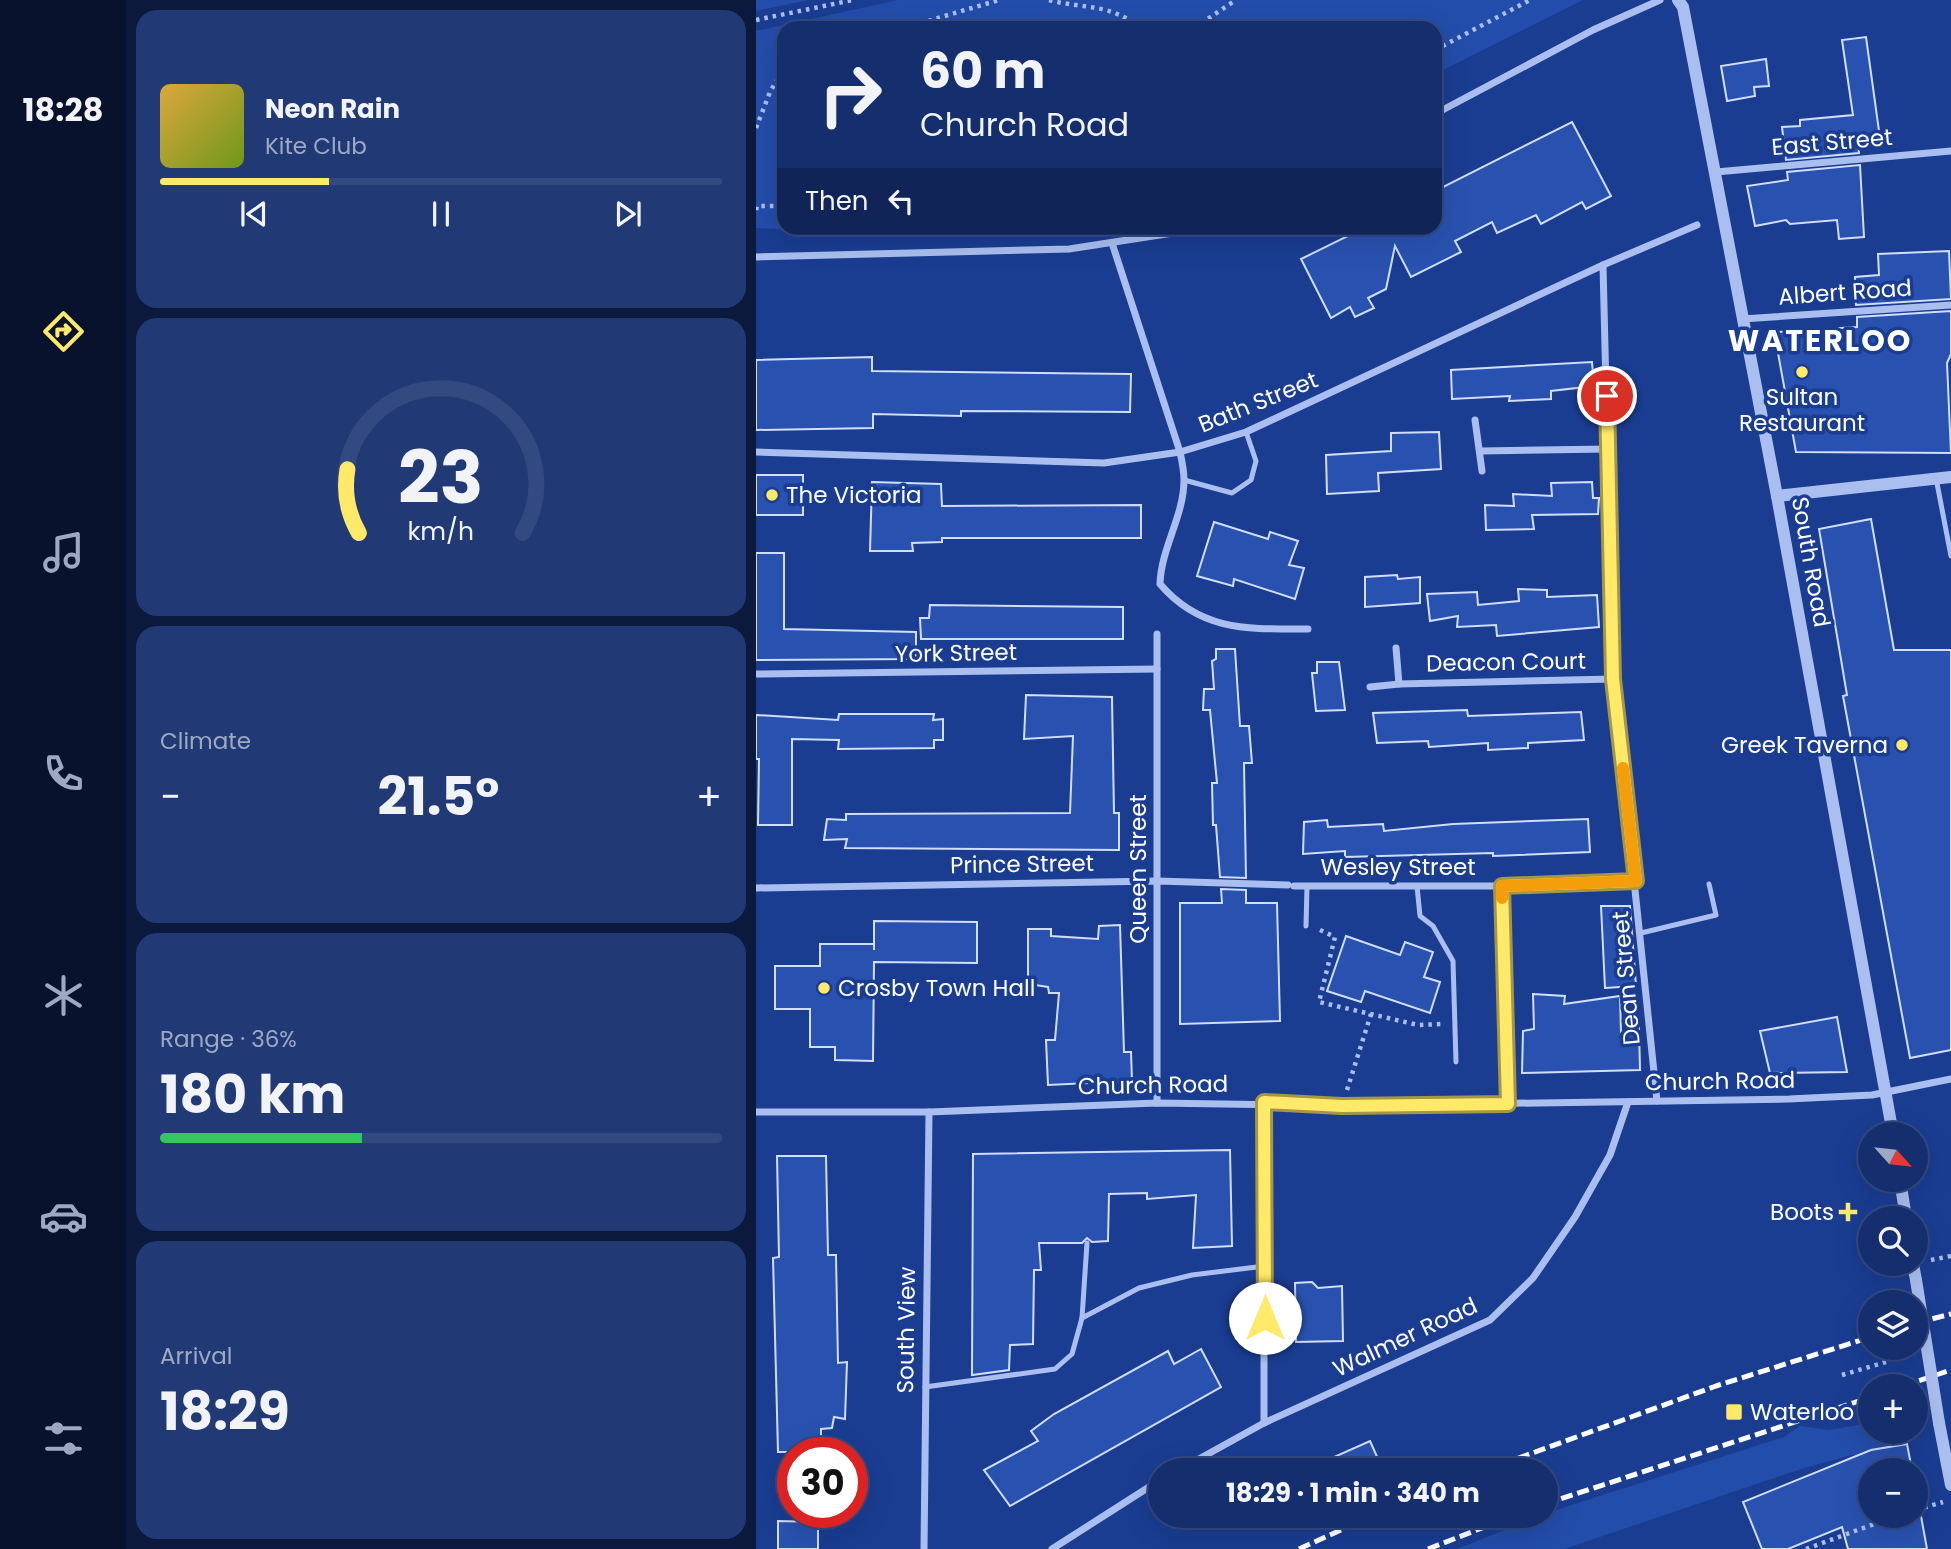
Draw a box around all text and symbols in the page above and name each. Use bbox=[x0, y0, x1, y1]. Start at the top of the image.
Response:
text: 60 m bbox=[920, 37, 1045, 105]
icon: right bbox=[805, 49, 896, 140]
text: 18:28 bbox=[23, 87, 103, 132]
text: Neon Rain bbox=[265, 91, 400, 127]
text: Church Road bbox=[920, 102, 1129, 147]
street label: East Street bbox=[1770, 121, 1894, 163]
text: Kite Club bbox=[265, 130, 367, 162]
icon: left bbox=[882, 182, 920, 220]
text: Then bbox=[805, 183, 868, 219]
icon: previous bbox=[235, 195, 273, 233]
icon: pause bbox=[422, 195, 460, 233]
icon: next bbox=[609, 195, 647, 233]
street label: Albert Road bbox=[1777, 271, 1913, 313]
icon: directions bbox=[39, 307, 88, 356]
district label: WATERLOO bbox=[1728, 319, 1912, 362]
street label: Bath Street bbox=[1193, 364, 1323, 440]
marker: Sultan Restaurant bbox=[1794, 364, 1810, 380]
pin bbox=[1577, 366, 1637, 426]
icon: arrive bbox=[1588, 377, 1626, 415]
place label: Sultan Restaurant bbox=[1739, 381, 1865, 439]
text: 23 bbox=[398, 427, 484, 528]
place label: The Victoria bbox=[786, 479, 922, 511]
marker: The Victoria bbox=[764, 487, 780, 503]
street label: South Road bbox=[1784, 494, 1838, 630]
text: km/h bbox=[408, 513, 474, 548]
icon: music bbox=[39, 528, 88, 577]
street label: York Street bbox=[895, 636, 1017, 670]
street label: Deacon Court bbox=[1426, 645, 1586, 679]
text: Climate bbox=[160, 725, 251, 757]
place label: Greek Taverna bbox=[1721, 729, 1888, 761]
marker: Greek Taverna bbox=[1894, 737, 1910, 753]
icon: phone bbox=[39, 749, 88, 798]
text: 21.5° bbox=[378, 760, 499, 833]
text: − bbox=[160, 770, 181, 823]
text: + bbox=[696, 770, 722, 823]
street label: Queen Street bbox=[1122, 794, 1154, 944]
street label: Prince Street bbox=[950, 847, 1094, 881]
street label: Wesley Street bbox=[1320, 851, 1476, 883]
street label: Dean Street bbox=[1604, 910, 1648, 1046]
icon: climate bbox=[39, 971, 88, 1020]
place label: Crosby Town Hall bbox=[838, 972, 1035, 1004]
marker: Crosby Town Hall bbox=[816, 980, 832, 996]
text: Range · 36% bbox=[160, 1023, 297, 1055]
text: 180 km bbox=[160, 1058, 345, 1131]
street label: Church Road bbox=[1645, 1064, 1795, 1098]
street label: Church Road bbox=[1078, 1068, 1228, 1102]
north arrow bbox=[1858, 1122, 1928, 1192]
map controls bbox=[1858, 1122, 1928, 1528]
icon: car bbox=[39, 1192, 88, 1241]
place label: Boots bbox=[1770, 1196, 1834, 1228]
marker: Boots bbox=[1840, 1204, 1856, 1220]
button: search bbox=[1858, 1206, 1928, 1276]
street label: South View bbox=[889, 1266, 923, 1394]
position arrow bbox=[1228, 1281, 1302, 1355]
street label: Walmer Road bbox=[1327, 1290, 1483, 1384]
button: layers bbox=[1858, 1290, 1928, 1360]
text: Arrival bbox=[160, 1340, 232, 1372]
button: + bbox=[1858, 1374, 1928, 1444]
text: 18:29 bbox=[160, 1375, 290, 1448]
place label: Waterloo bbox=[1750, 1396, 1854, 1428]
marker: Waterloo bbox=[1724, 1402, 1744, 1422]
icon: filters bbox=[39, 1414, 88, 1463]
speed limit sign: 30 bbox=[777, 1437, 868, 1528]
button: − bbox=[1858, 1458, 1928, 1528]
text: 18:29 · 1 min · 340 m bbox=[1226, 1475, 1480, 1511]

